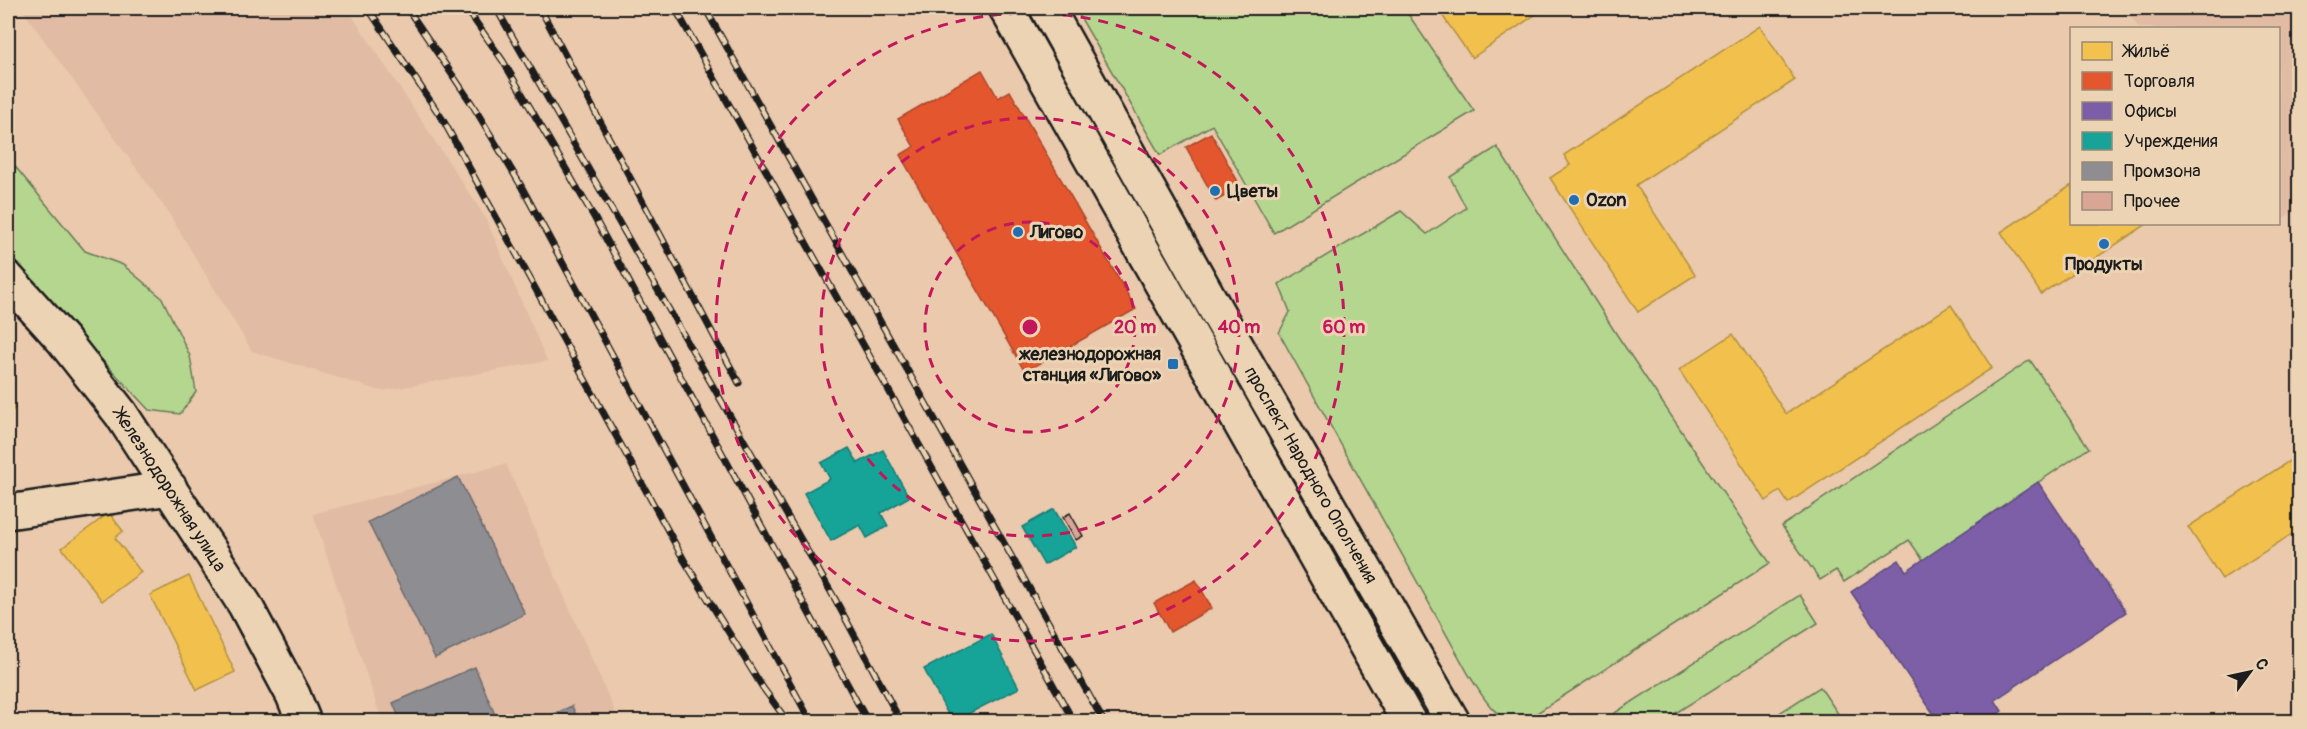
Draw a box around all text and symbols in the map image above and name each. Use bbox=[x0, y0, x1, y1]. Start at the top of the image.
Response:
legend bbox=[2070, 27, 2280, 225]
text: Жильё bbox=[2121, 40, 2170, 63]
text: Торговля bbox=[2124, 70, 2195, 93]
text: Офисы bbox=[2124, 100, 2177, 123]
text: Учреждения bbox=[2124, 130, 2218, 153]
text: Промзона bbox=[2124, 160, 2201, 183]
place label: Цветы bbox=[1227, 180, 1278, 203]
marker: Цветы bbox=[1208, 184, 1222, 198]
place label: Ozon bbox=[1586, 189, 1626, 212]
text: Прочее bbox=[2124, 190, 2180, 213]
marker: Ozon bbox=[1567, 193, 1581, 207]
place label: Лигово bbox=[1029, 221, 1083, 244]
marker: Лигово bbox=[1011, 225, 1025, 239]
marker: Продукты bbox=[2097, 237, 2111, 251]
place label: Продукты bbox=[2065, 253, 2143, 276]
text: 20 m bbox=[1114, 316, 1156, 339]
text: 40 m bbox=[1218, 316, 1260, 339]
text: 60 m bbox=[1323, 316, 1365, 339]
centre of rings bbox=[1020, 317, 1040, 337]
place label: железнодорожная станция «Лигово» bbox=[1018, 343, 1162, 387]
marker: железнодорожная станция «Лигово» bbox=[1166, 357, 1180, 371]
street label: проспект Народного Ополчения bbox=[1239, 363, 1382, 588]
street label: Железнодорожная улица bbox=[107, 402, 231, 576]
north arrow bbox=[2220, 642, 2280, 702]
text: С bbox=[2251, 655, 2273, 674]

